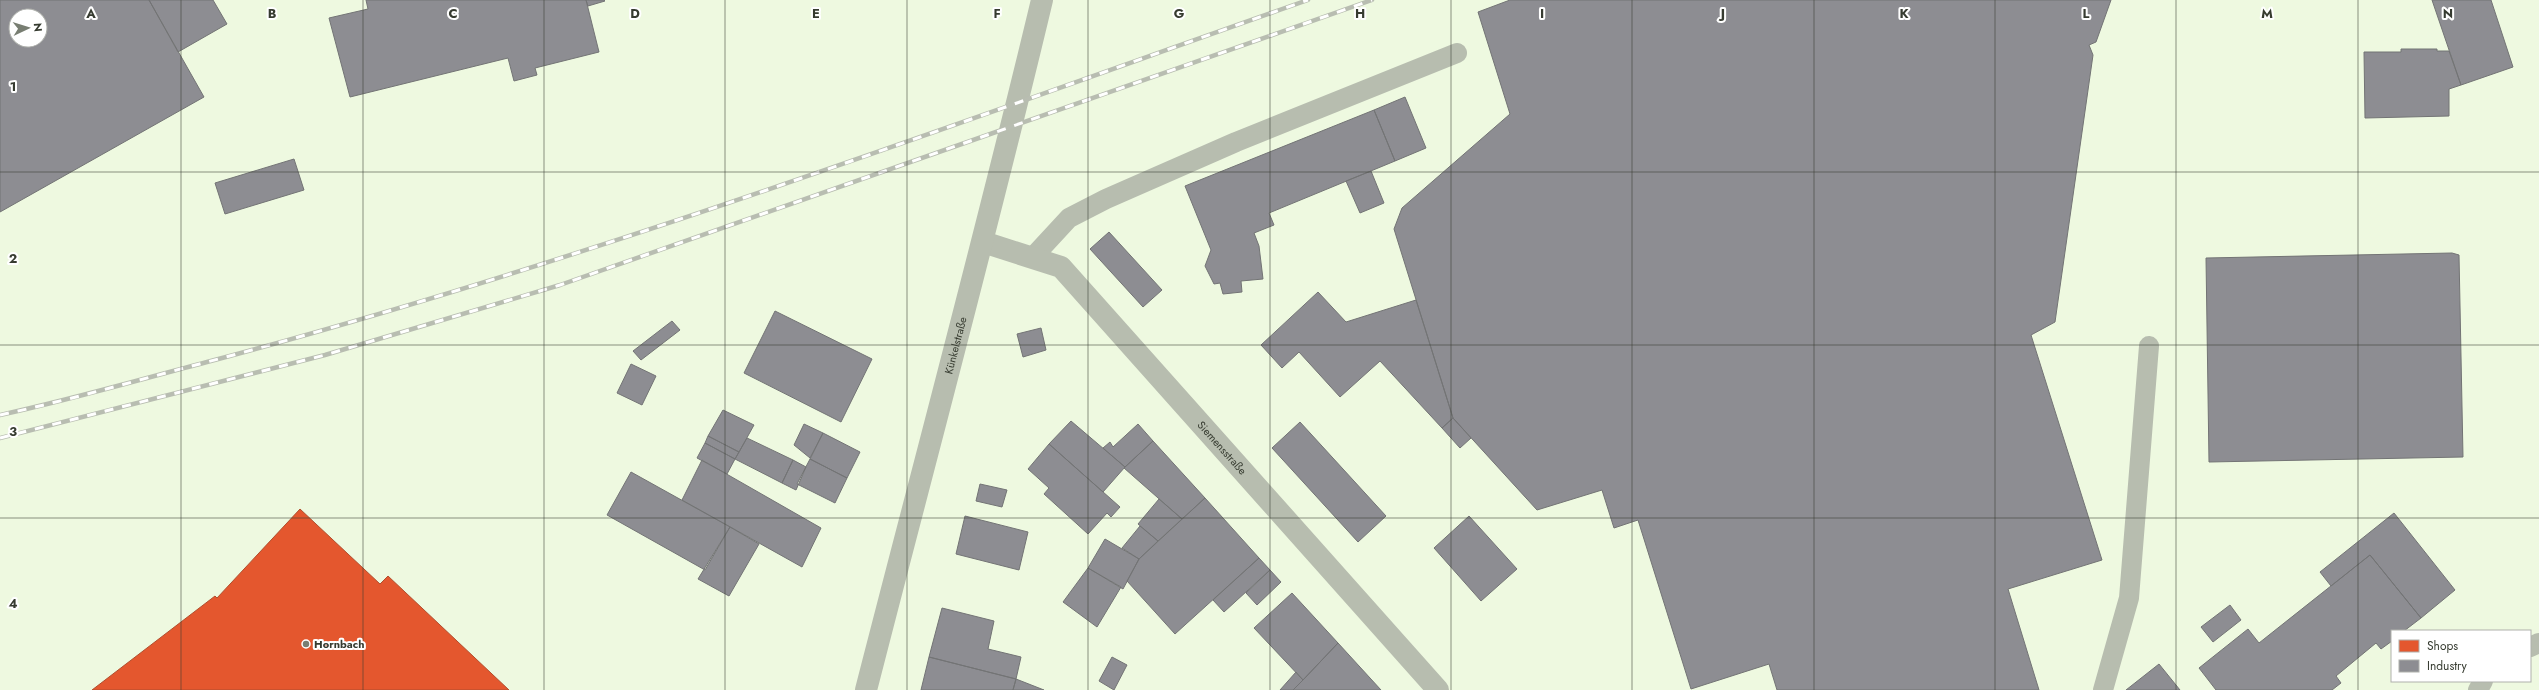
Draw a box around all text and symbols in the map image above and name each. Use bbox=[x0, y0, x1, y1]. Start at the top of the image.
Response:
text: A bbox=[85, 4, 96, 23]
text: B bbox=[268, 4, 277, 23]
text: C bbox=[448, 4, 458, 23]
text: D bbox=[630, 4, 640, 23]
text: E bbox=[812, 4, 820, 23]
text: F bbox=[993, 4, 1001, 23]
text: G bbox=[1174, 4, 1185, 23]
text: H bbox=[1355, 4, 1365, 23]
text: I bbox=[1540, 4, 1544, 23]
text: J bbox=[1718, 4, 1725, 23]
text: K bbox=[1899, 4, 1909, 23]
text: L bbox=[2083, 4, 2090, 23]
text: M bbox=[2261, 4, 2273, 23]
text: N bbox=[2443, 4, 2453, 23]
north arrow bbox=[8, 8, 48, 48]
text: N bbox=[30, 22, 46, 32]
text: 1 bbox=[10, 77, 16, 96]
text: 2 bbox=[9, 249, 17, 268]
street label: Künkelstraße bbox=[940, 315, 971, 376]
street label: Siemensstraße bbox=[1194, 417, 1251, 478]
text: 3 bbox=[9, 422, 17, 441]
text: 4 bbox=[8, 594, 18, 613]
legend bbox=[2391, 630, 2531, 682]
place label: Hornbach bbox=[314, 636, 364, 652]
text: Shops bbox=[2427, 637, 2458, 655]
marker: Hornbach bbox=[301, 639, 311, 649]
text: Industry bbox=[2427, 657, 2468, 675]

